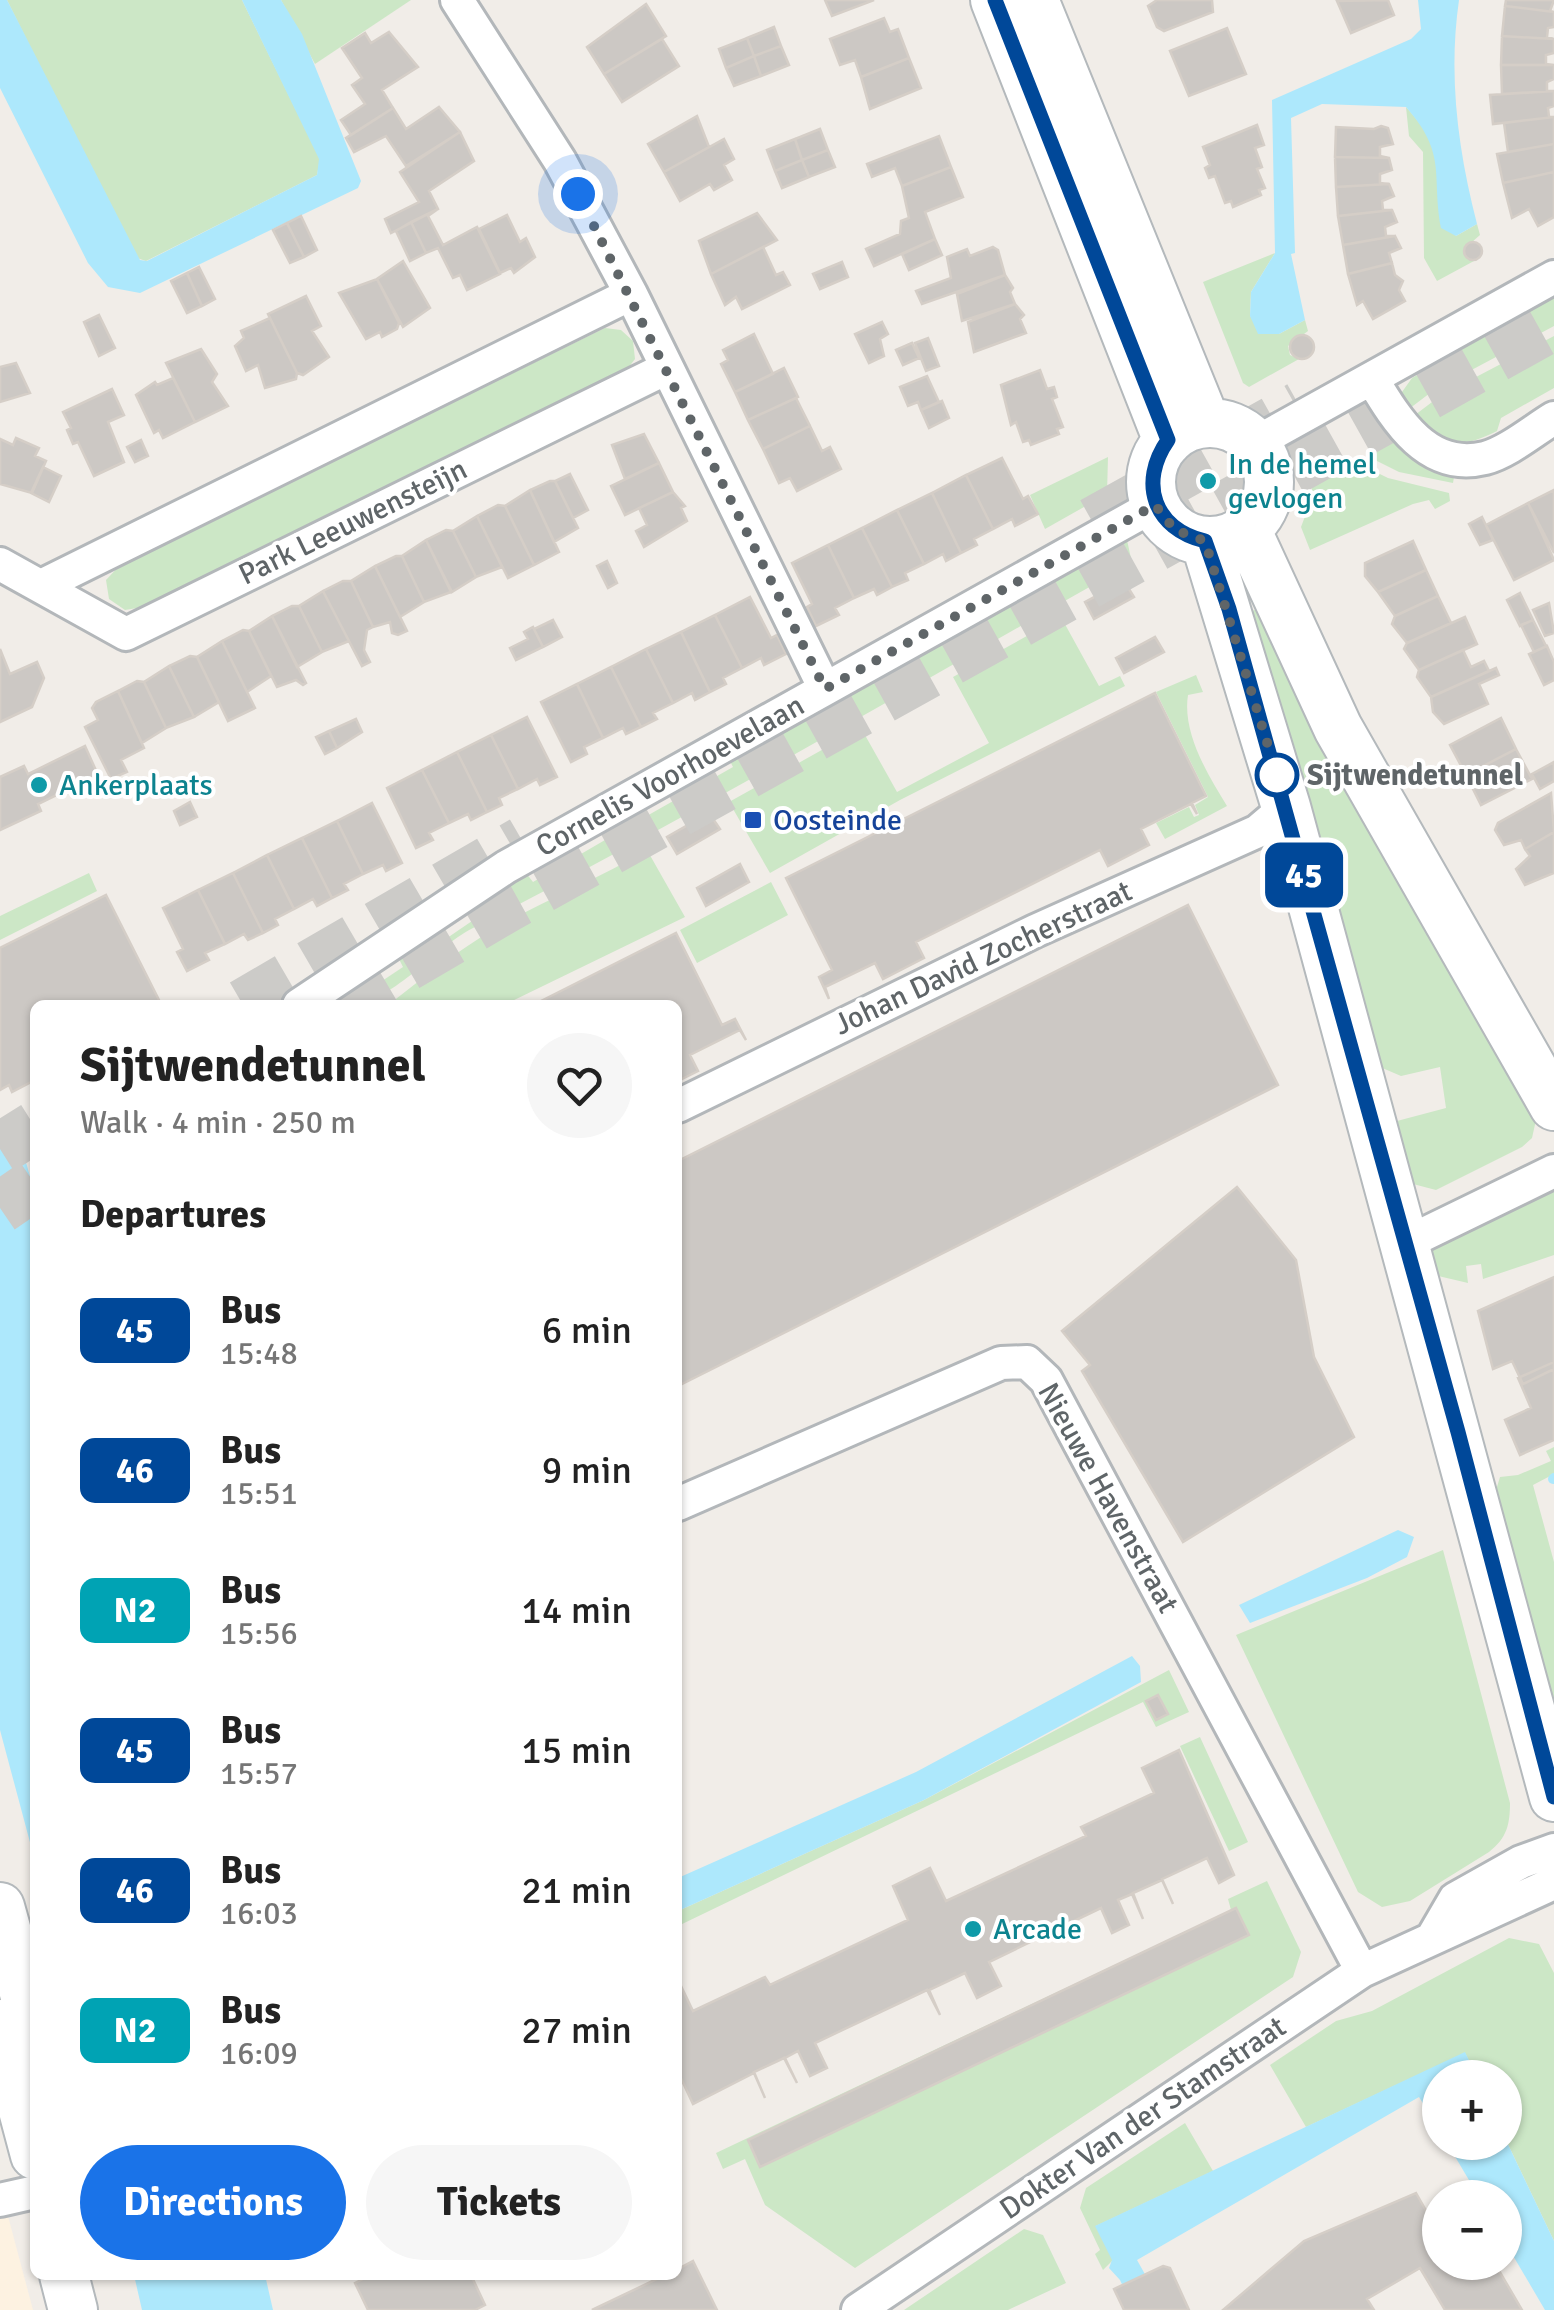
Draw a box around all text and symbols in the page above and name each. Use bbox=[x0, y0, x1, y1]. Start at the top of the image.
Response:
your location bbox=[553, 169, 603, 219]
place label: In de hemel gevlogen bbox=[1228, 446, 1376, 517]
street label: Park Leeuwensteijn bbox=[233, 451, 473, 593]
marker: In de hemel gevlogen bbox=[1197, 470, 1219, 492]
street label: Cornelis Voorhoevelaan bbox=[529, 687, 811, 865]
marker: Sijtwendetunnel bbox=[1256, 754, 1298, 796]
place label: Sijtwendetunnel bbox=[1307, 757, 1523, 794]
place label: Ankerplaats bbox=[59, 767, 213, 804]
marker: Ankerplaats bbox=[28, 774, 50, 796]
place label: Oosteinde bbox=[773, 802, 902, 839]
marker: Oosteinde bbox=[742, 809, 764, 831]
line badge: 45 bbox=[1259, 842, 1349, 908]
text: 45 bbox=[1285, 854, 1323, 897]
street label: Johan David Zocherstraat bbox=[828, 873, 1138, 1043]
button: heart bbox=[527, 1033, 632, 1138]
text: Sijtwendetunnel bbox=[80, 1036, 426, 1095]
text: Walk · 4 min · 250 m bbox=[80, 1103, 356, 1142]
text: Departures bbox=[80, 1191, 266, 1238]
text: Bus bbox=[220, 1287, 281, 1334]
text: 6 min bbox=[542, 1307, 632, 1354]
text: 45 bbox=[116, 1309, 154, 1352]
text: 15:48 bbox=[220, 1334, 298, 1373]
street label: Nieuwe Havenstraat bbox=[1029, 1376, 1187, 1620]
text: Bus bbox=[220, 1427, 281, 1474]
text: 9 min bbox=[542, 1447, 632, 1494]
text: 46 bbox=[116, 1449, 154, 1492]
text: 15:51 bbox=[220, 1474, 298, 1513]
text: Bus bbox=[220, 1567, 281, 1614]
text: 14 min bbox=[521, 1587, 632, 1634]
text: N2 bbox=[113, 1589, 157, 1632]
text: 15:56 bbox=[220, 1614, 298, 1653]
text: Bus bbox=[220, 1707, 281, 1754]
text: 15 min bbox=[521, 1727, 632, 1774]
text: 45 bbox=[116, 1729, 154, 1772]
text: 15:57 bbox=[220, 1754, 298, 1793]
text: Bus bbox=[220, 1847, 281, 1894]
text: 21 min bbox=[521, 1867, 632, 1914]
text: 46 bbox=[116, 1869, 154, 1912]
text: 16:03 bbox=[220, 1894, 298, 1933]
place label: Arcade bbox=[993, 1911, 1082, 1948]
marker: Arcade bbox=[962, 1918, 984, 1940]
text: Bus bbox=[220, 1987, 281, 2034]
text: 27 min bbox=[521, 2007, 632, 2054]
street label: Dokter Van der Stamstraat bbox=[993, 2008, 1293, 2228]
text: N2 bbox=[113, 2009, 157, 2052]
text: 16:09 bbox=[220, 2034, 298, 2073]
map controls bbox=[1422, 2060, 1522, 2280]
button: + bbox=[1422, 2060, 1522, 2160]
button: Directions bbox=[80, 2145, 346, 2260]
button: Tickets bbox=[366, 2145, 632, 2260]
button: − bbox=[1422, 2180, 1522, 2280]

